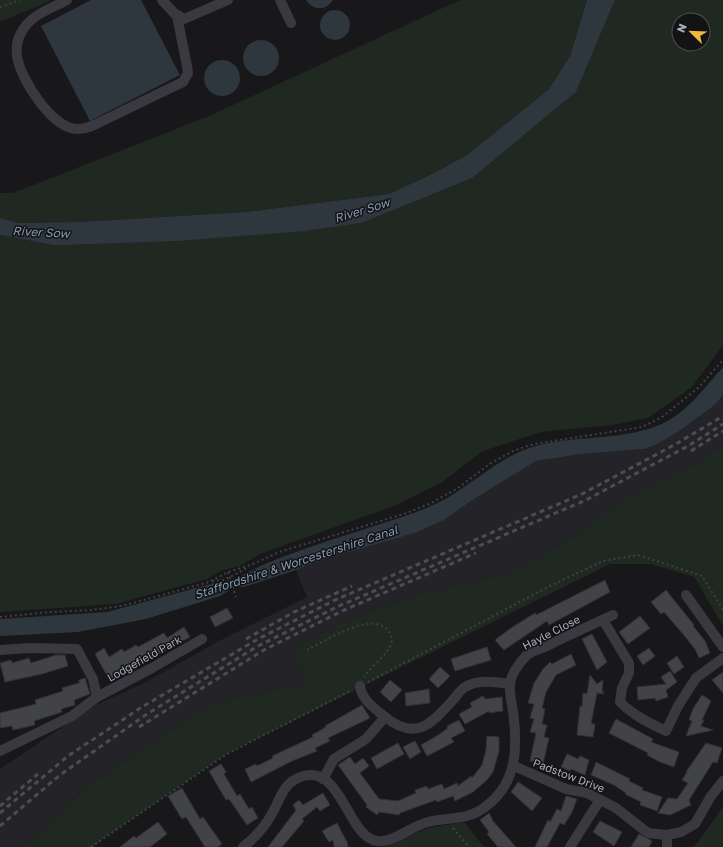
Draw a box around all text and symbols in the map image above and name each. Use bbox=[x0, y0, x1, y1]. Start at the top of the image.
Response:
north arrow bbox=[671, 12, 711, 52]
text: N bbox=[674, 22, 689, 34]
water label: River Sow bbox=[333, 194, 393, 226]
water label: River Sow bbox=[12, 223, 71, 241]
water label: Staffordshire & Worcestershire Canal bbox=[192, 522, 401, 602]
street label: Hayle Close bbox=[520, 612, 582, 652]
street label: Lodgefield Park bbox=[105, 632, 183, 684]
street label: Padstow Drive bbox=[531, 755, 607, 795]

